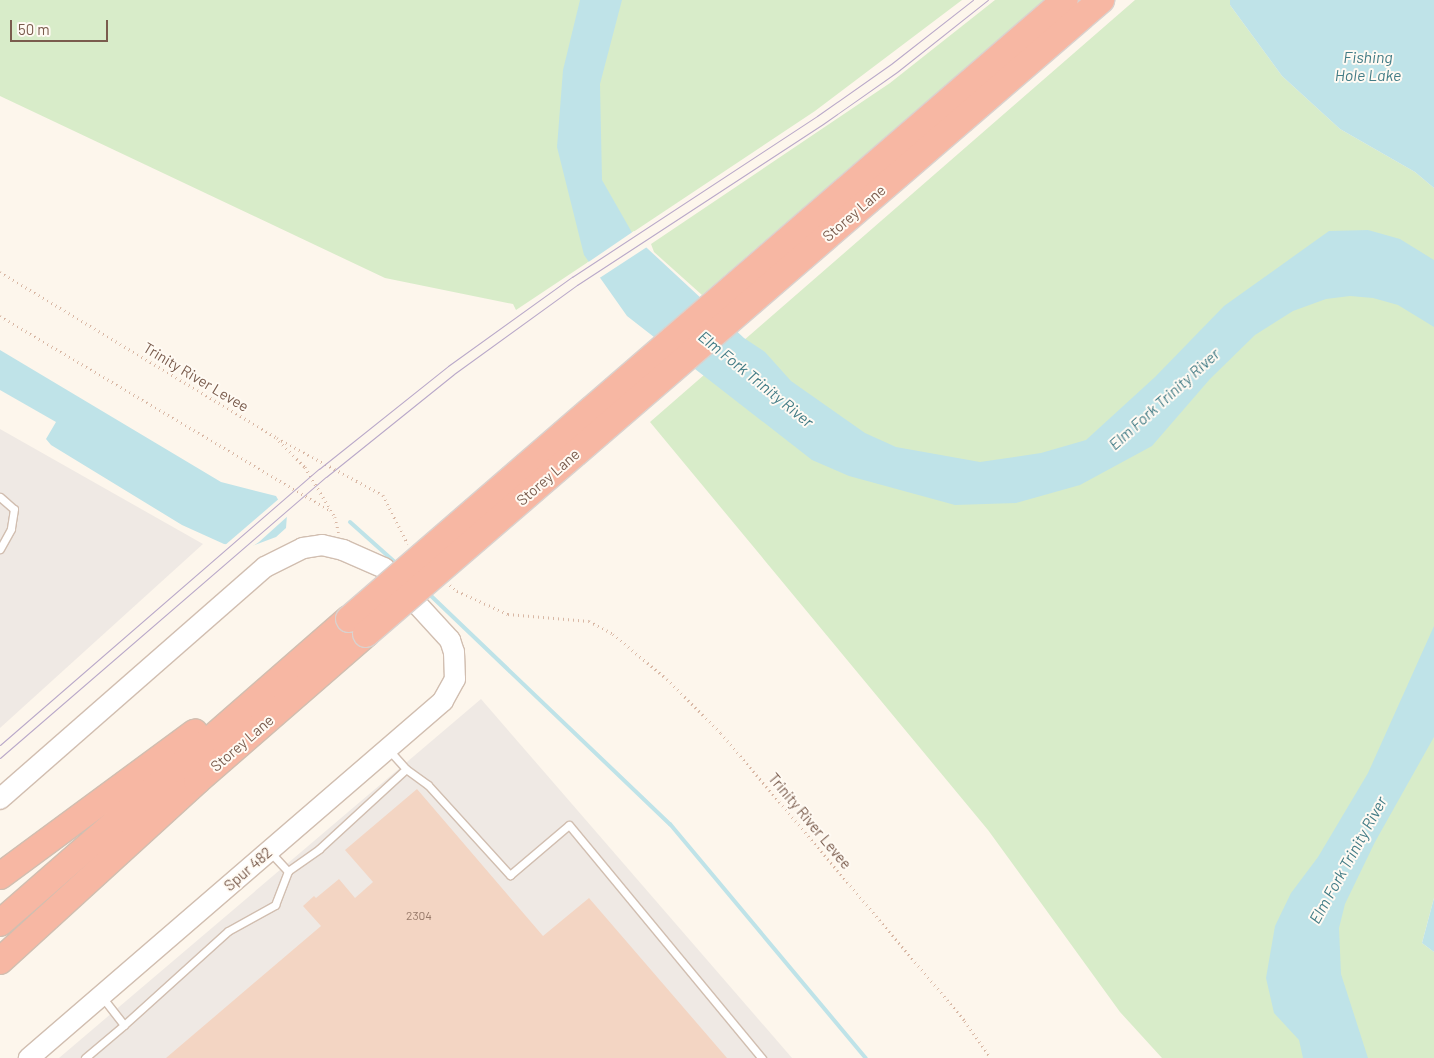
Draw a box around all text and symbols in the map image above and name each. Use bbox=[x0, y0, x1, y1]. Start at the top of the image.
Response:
scale bar bbox=[12, 10, 110, 42]
text: 50 m bbox=[18, 20, 50, 38]
water label: Fishing Hole Lake bbox=[1335, 47, 1401, 85]
street label: Storey Lane bbox=[819, 181, 889, 245]
water label: Elm Fork Trinity River bbox=[695, 327, 817, 431]
street label: Trinity River Levee bbox=[140, 338, 252, 416]
water label: Elm Fork Trinity River bbox=[1105, 344, 1223, 454]
street label: Storey Lane bbox=[513, 445, 583, 509]
street label: Storey Lane bbox=[207, 711, 277, 775]
street label: Trinity River Levee bbox=[765, 769, 855, 873]
water label: Elm Fork Trinity River bbox=[1305, 793, 1391, 927]
street label: Spur 482 bbox=[220, 843, 276, 895]
house number: 2304 bbox=[406, 909, 432, 923]

